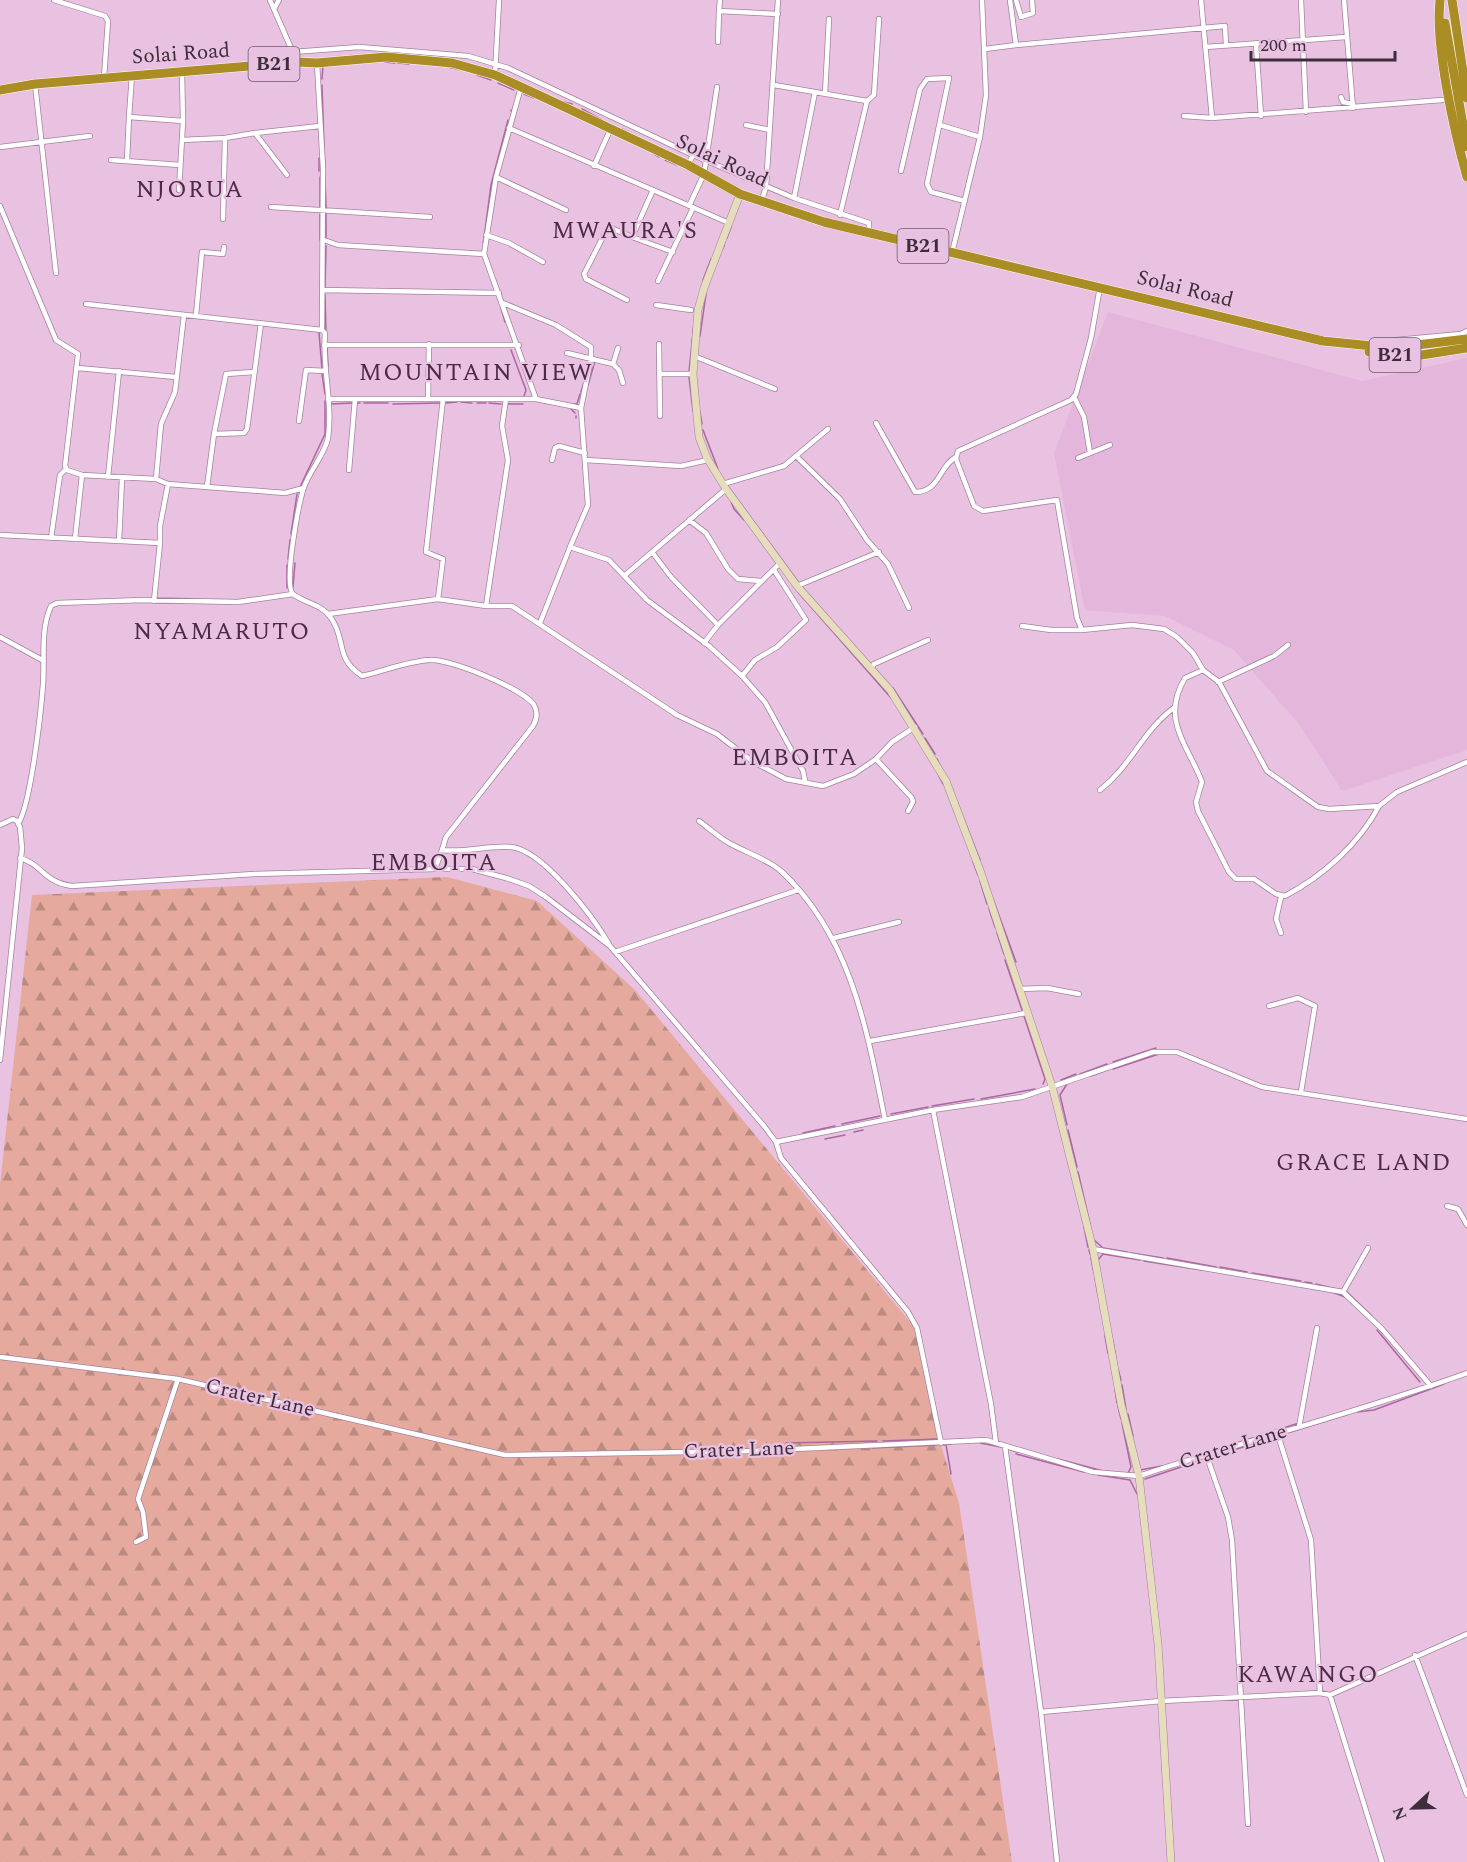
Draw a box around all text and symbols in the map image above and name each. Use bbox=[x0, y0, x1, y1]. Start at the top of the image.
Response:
scale bar bbox=[1251, 24, 1395, 62]
text: 200 m bbox=[1260, 32, 1307, 59]
street label: Solai Road bbox=[131, 35, 231, 73]
road number: B21 bbox=[248, 47, 300, 81]
street label: Solai Road bbox=[671, 126, 773, 196]
district label: NJORUA bbox=[136, 172, 244, 208]
district label: MWAURA'S bbox=[552, 213, 698, 249]
road number: B21 bbox=[898, 229, 948, 263]
street label: Solai Road bbox=[1133, 262, 1237, 316]
road number: B21 bbox=[1370, 338, 1420, 372]
district label: MOUNTAIN VIEW bbox=[359, 355, 593, 391]
district label: NYAMARUTO bbox=[133, 614, 311, 650]
district label: EMBOITA bbox=[731, 740, 859, 776]
district label: EMBOITA bbox=[370, 845, 498, 881]
district label: GRACE LAND bbox=[1276, 1145, 1452, 1181]
street label: Crater Lane bbox=[202, 1370, 318, 1426]
street label: Crater Lane bbox=[1175, 1415, 1291, 1479]
street label: Crater Lane bbox=[683, 1432, 795, 1468]
district label: KAWANGO bbox=[1237, 1657, 1379, 1693]
north arrow bbox=[1383, 1778, 1443, 1838]
text: N bbox=[1386, 1803, 1414, 1824]

